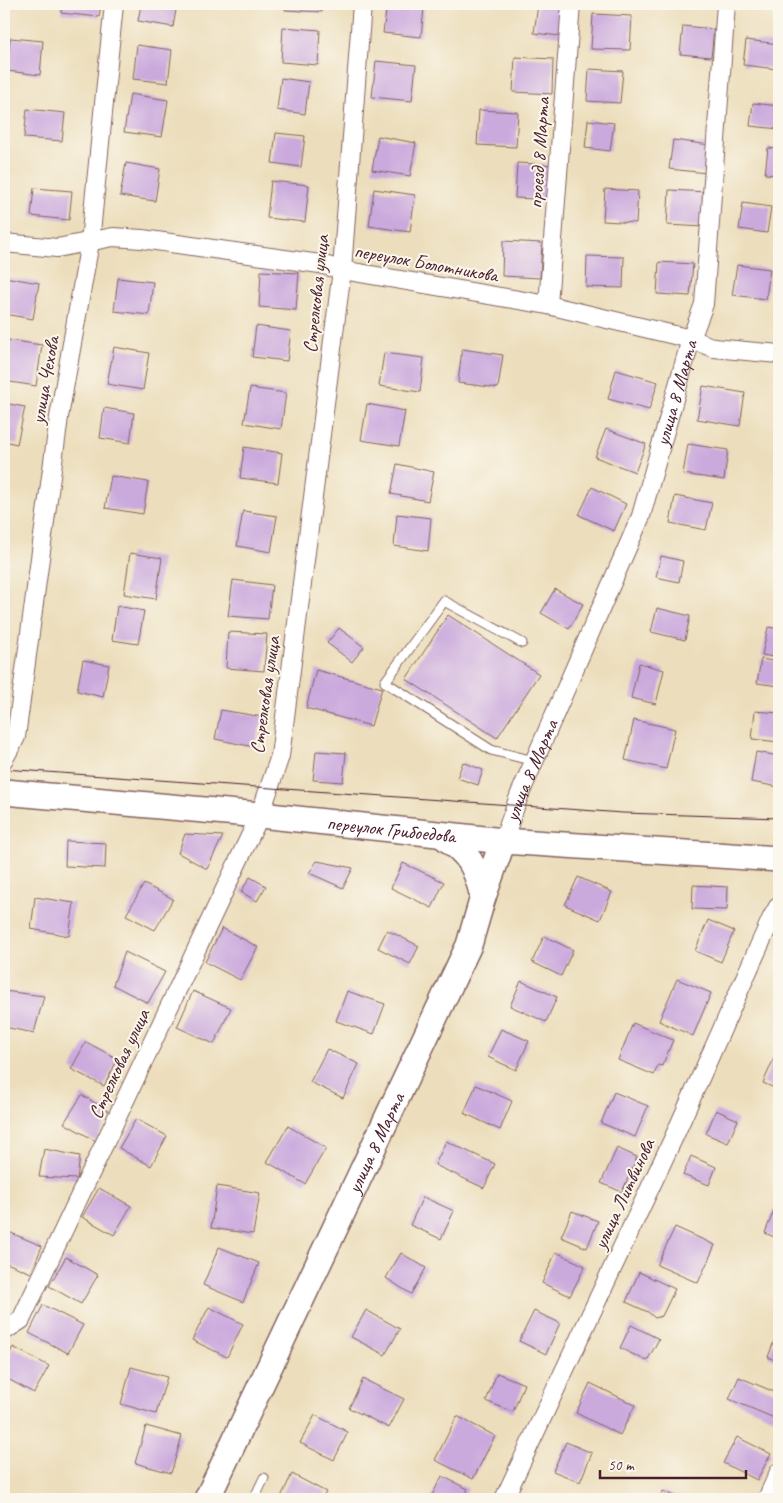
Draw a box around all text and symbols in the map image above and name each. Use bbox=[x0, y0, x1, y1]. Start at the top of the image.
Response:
street label: проезд 8 Марта bbox=[523, 95, 555, 209]
street label: Стрелковая улица bbox=[297, 233, 335, 354]
street label: переулок Болотникова bbox=[352, 238, 502, 288]
street label: улица Чехова bbox=[25, 333, 65, 427]
street label: улица 8 Марта bbox=[649, 336, 703, 449]
street label: Стрелковая улица bbox=[244, 633, 286, 755]
street label: улица 8 Марта bbox=[498, 714, 564, 825]
street label: переулок Грибоедова bbox=[326, 810, 459, 849]
street label: Стрелковая улица bbox=[83, 1004, 156, 1123]
street label: улица 8 Марта bbox=[341, 1087, 411, 1198]
street label: улица Литвинова bbox=[587, 1134, 661, 1254]
scale bar bbox=[600, 1448, 747, 1480]
text: 50 m bbox=[608, 1456, 635, 1475]

